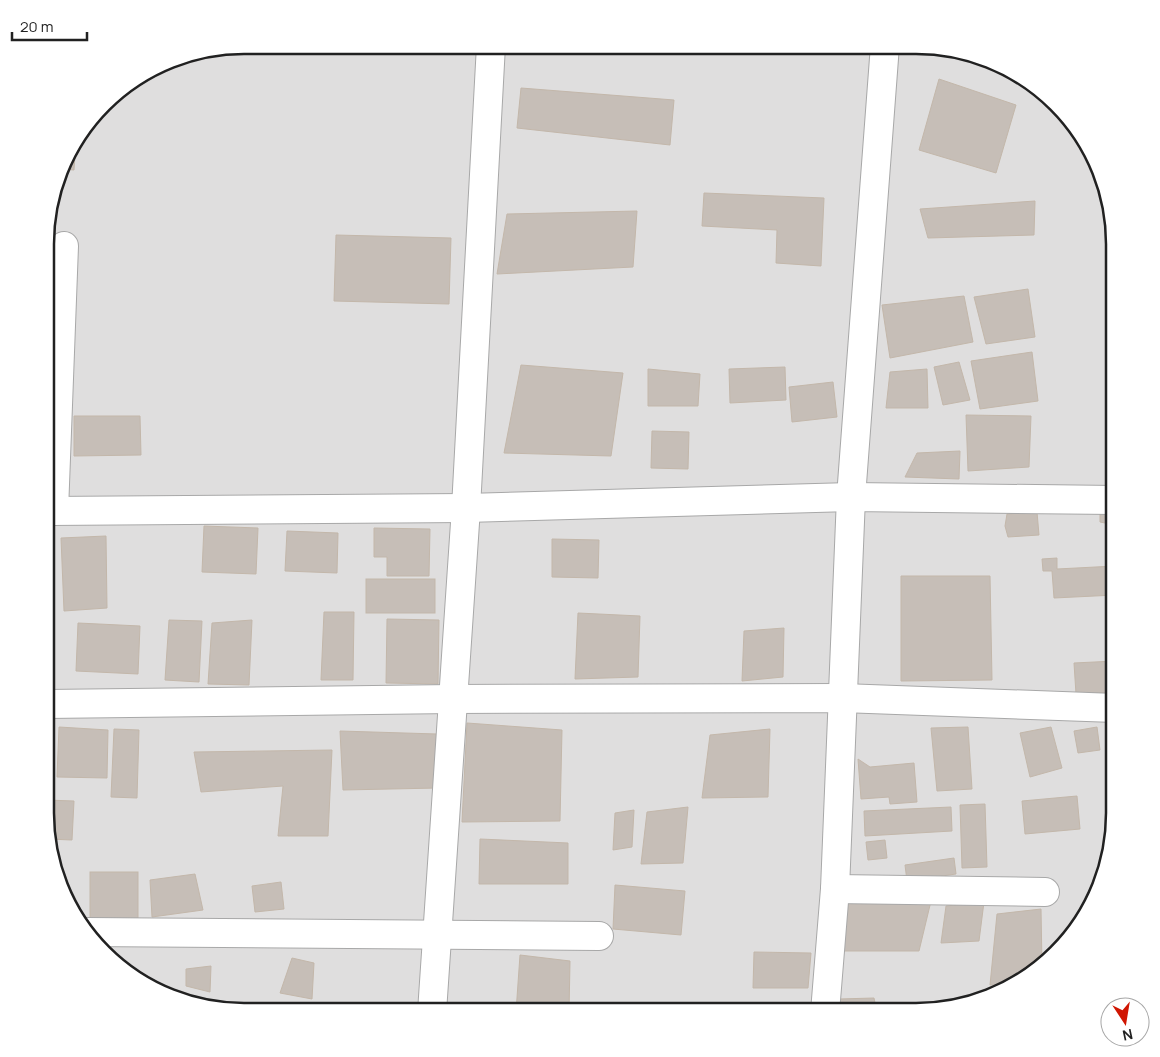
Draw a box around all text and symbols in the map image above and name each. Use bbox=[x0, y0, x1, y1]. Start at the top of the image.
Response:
scale bar bbox=[12, 10, 88, 42]
text: 20 m bbox=[20, 16, 53, 37]
north arrow bbox=[1100, 997, 1150, 1047]
text: N bbox=[1121, 1025, 1135, 1046]

